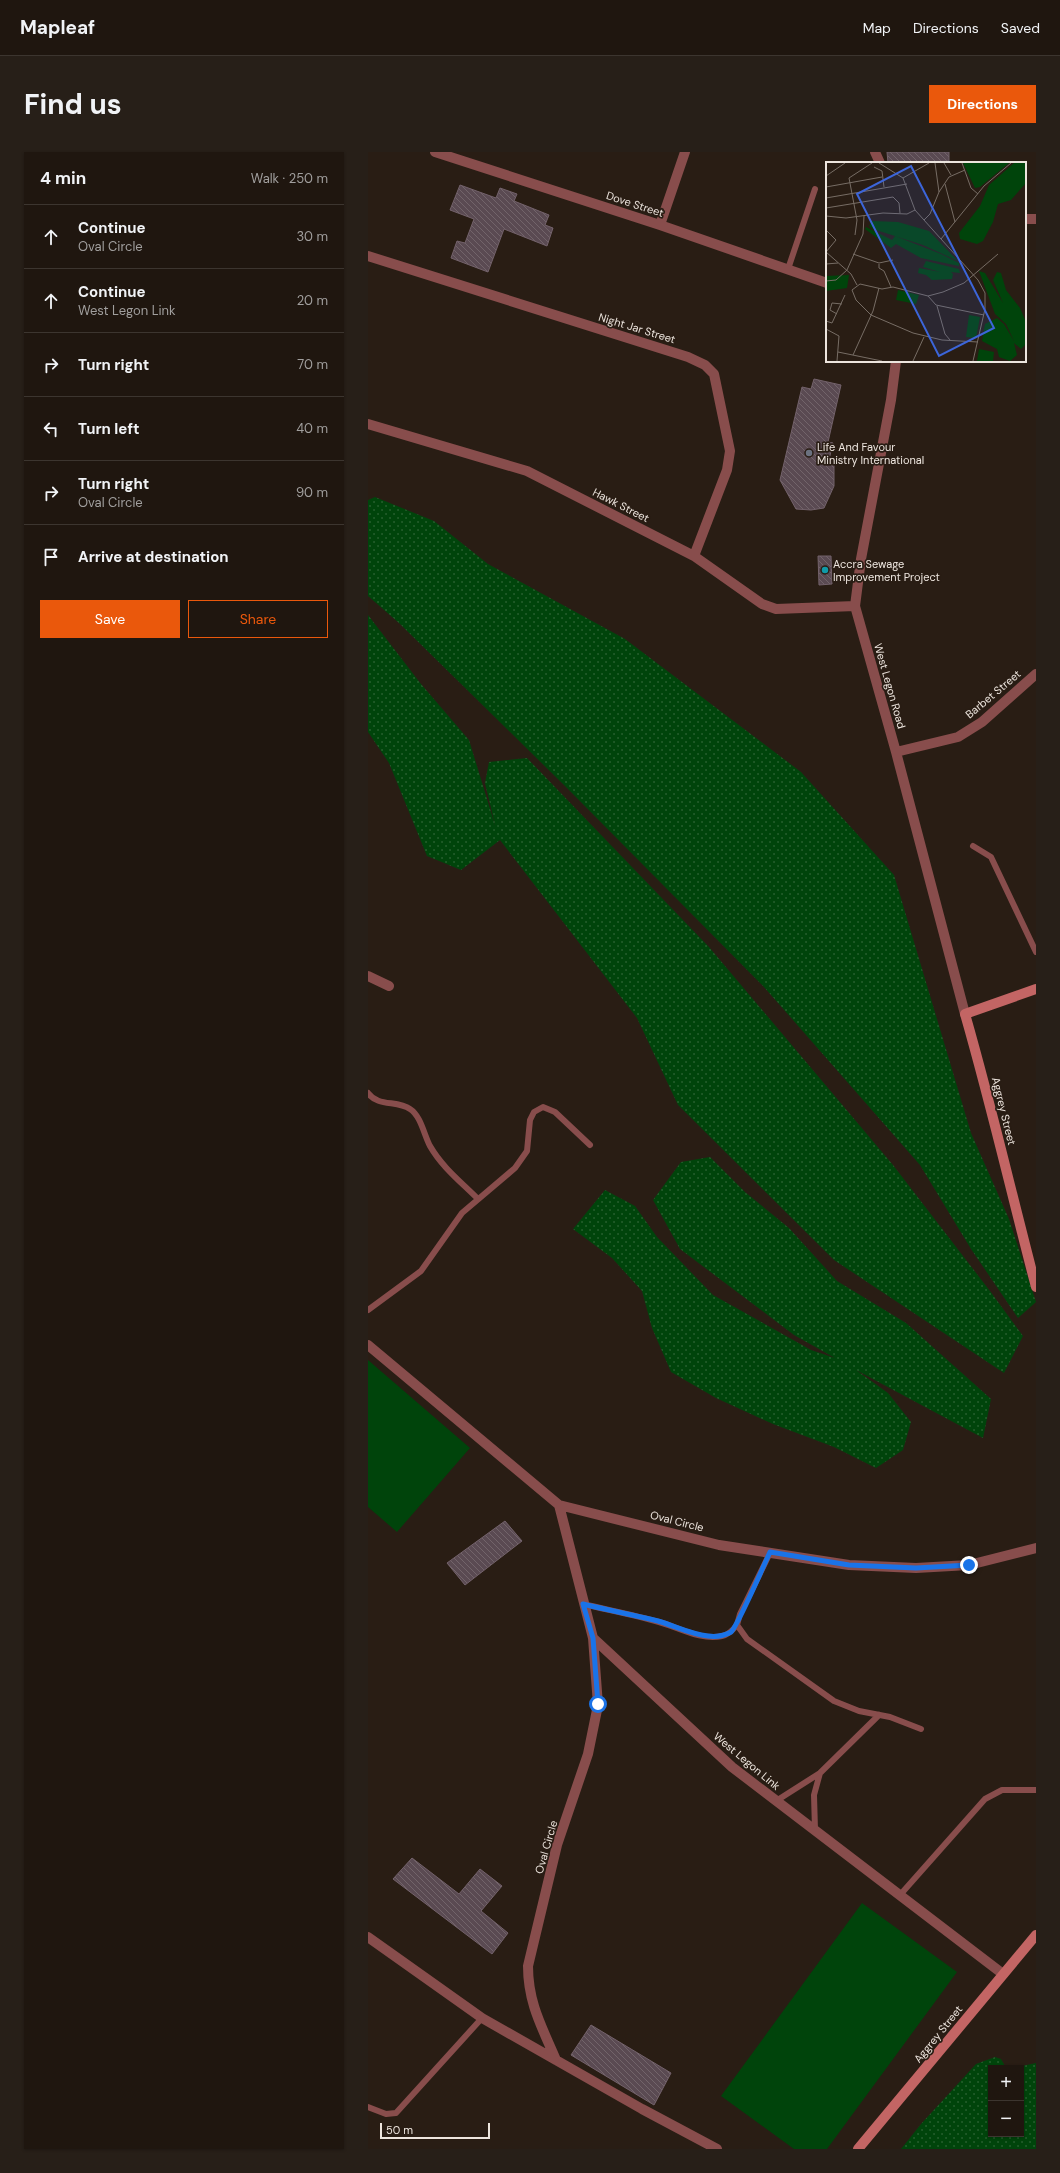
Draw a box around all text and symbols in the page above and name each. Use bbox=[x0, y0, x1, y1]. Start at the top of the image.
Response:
text: Mapleaf bbox=[20, 15, 95, 40]
text: Map bbox=[863, 19, 891, 37]
text: Directions bbox=[913, 19, 979, 37]
text: Saved bbox=[1001, 19, 1040, 37]
button: Directions bbox=[929, 85, 1036, 123]
text: Find us bbox=[24, 86, 122, 123]
inset map bbox=[826, 162, 1026, 362]
text: 4 min bbox=[40, 167, 86, 189]
text: Walk · 250 m bbox=[251, 170, 328, 187]
street label: Dove Street bbox=[604, 188, 666, 220]
text: Continue bbox=[78, 218, 146, 238]
icon: ahead bbox=[40, 226, 62, 248]
text: 30 m bbox=[296, 228, 328, 245]
text: Oval Circle bbox=[78, 238, 143, 255]
text: Continue bbox=[78, 282, 146, 302]
icon: ahead bbox=[40, 290, 62, 312]
text: 20 m bbox=[297, 292, 328, 309]
text: West Legon Link bbox=[78, 302, 176, 319]
street label: Night Jar Street bbox=[597, 310, 677, 346]
icon: right bbox=[40, 354, 62, 376]
text: Turn right bbox=[78, 355, 149, 375]
text: 70 m bbox=[297, 356, 328, 373]
icon: left bbox=[40, 418, 62, 440]
text: Turn left bbox=[78, 419, 139, 439]
text: 40 m bbox=[296, 420, 328, 437]
place label: Life And Favour Ministry International bbox=[817, 440, 924, 467]
marker: Life And Favour Ministry International bbox=[804, 448, 814, 458]
text: Turn right bbox=[78, 474, 149, 494]
icon: right bbox=[40, 482, 62, 504]
text: 90 m bbox=[296, 484, 328, 501]
street label: Hawk Street bbox=[590, 485, 652, 525]
text: Oval Circle bbox=[78, 494, 143, 511]
icon: arrive bbox=[40, 546, 62, 568]
text: Arrive at destination bbox=[78, 547, 229, 567]
place label: Accra Sewage Improvement Project bbox=[833, 557, 940, 584]
marker: Accra Sewage Improvement Project bbox=[820, 565, 830, 575]
button: Save bbox=[40, 600, 180, 638]
button: Share bbox=[188, 600, 328, 638]
street label: West Legon Road bbox=[871, 642, 909, 730]
street label: Barbet Street bbox=[962, 667, 1024, 721]
street label: Aggrey Street bbox=[989, 1075, 1019, 1147]
street label: Oval Circle bbox=[649, 1508, 705, 1534]
route end bbox=[960, 1556, 978, 1574]
route start bbox=[589, 1695, 607, 1713]
street label: West Legon Link bbox=[711, 1729, 783, 1793]
street label: Oval Circle bbox=[532, 1819, 560, 1875]
street label: Aggrey Street bbox=[911, 2003, 965, 2065]
map controls bbox=[988, 2065, 1024, 2137]
button: + bbox=[988, 2065, 1024, 2101]
button: − bbox=[988, 2101, 1024, 2137]
scale bar bbox=[380, 2121, 490, 2140]
text: 50 m bbox=[386, 2123, 413, 2137]

